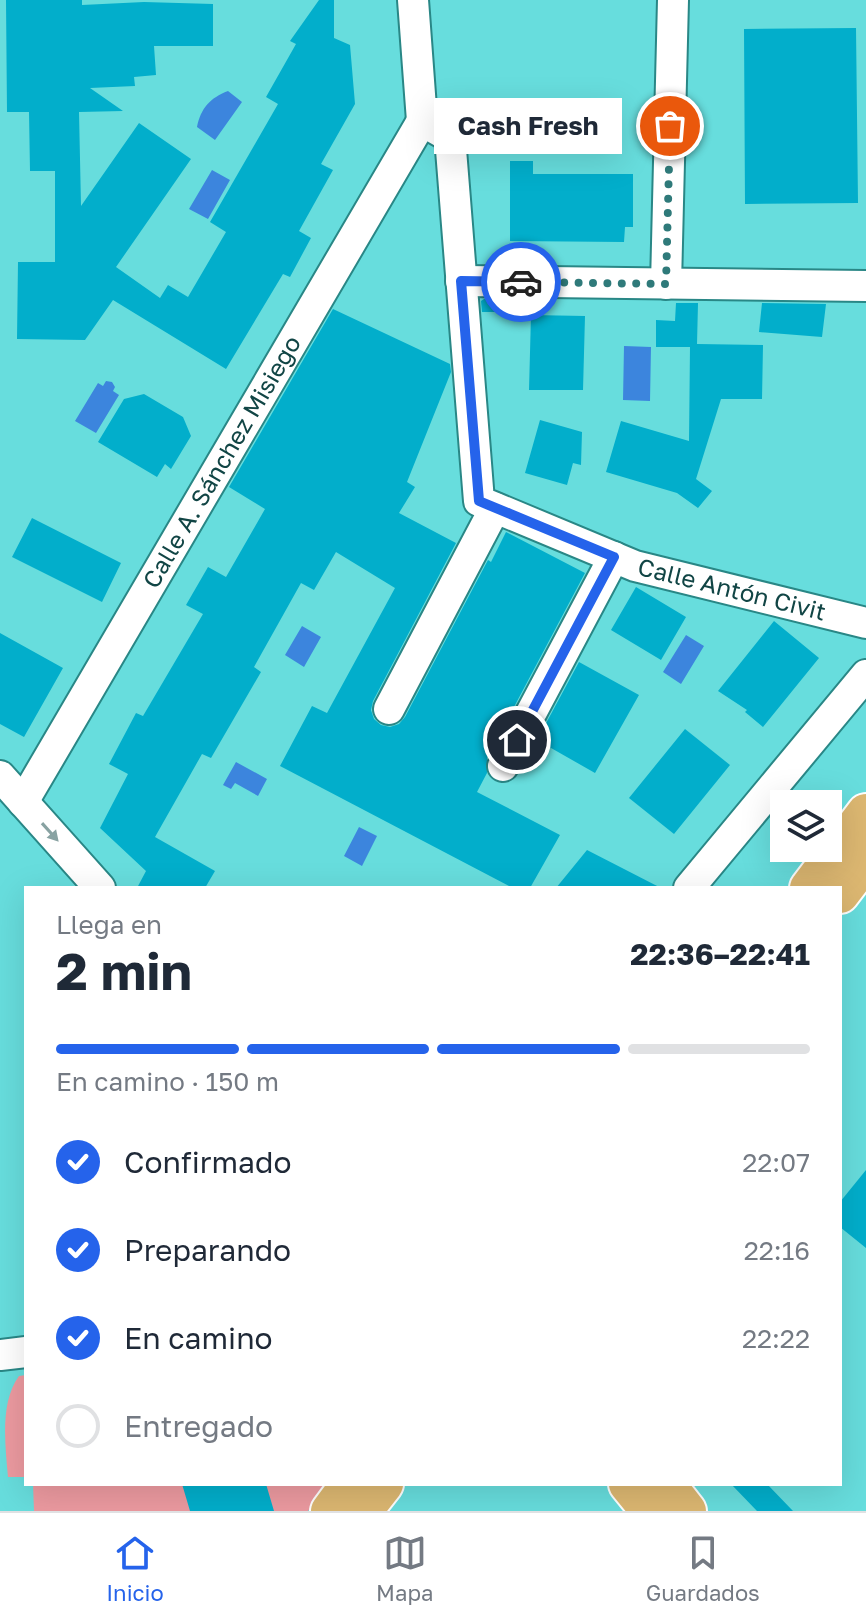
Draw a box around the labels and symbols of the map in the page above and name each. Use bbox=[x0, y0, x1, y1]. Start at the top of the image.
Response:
pin bbox=[636, 92, 704, 160]
callout: Cash Fresh bbox=[434, 98, 622, 154]
courier bbox=[481, 242, 561, 322]
street label: Calle A. Sánchez Misiego bbox=[136, 330, 306, 593]
street label: Calle Antón Civit bbox=[635, 551, 829, 626]
pin bbox=[483, 706, 551, 774]
one-way arrow bbox=[40, 822, 58, 841]

